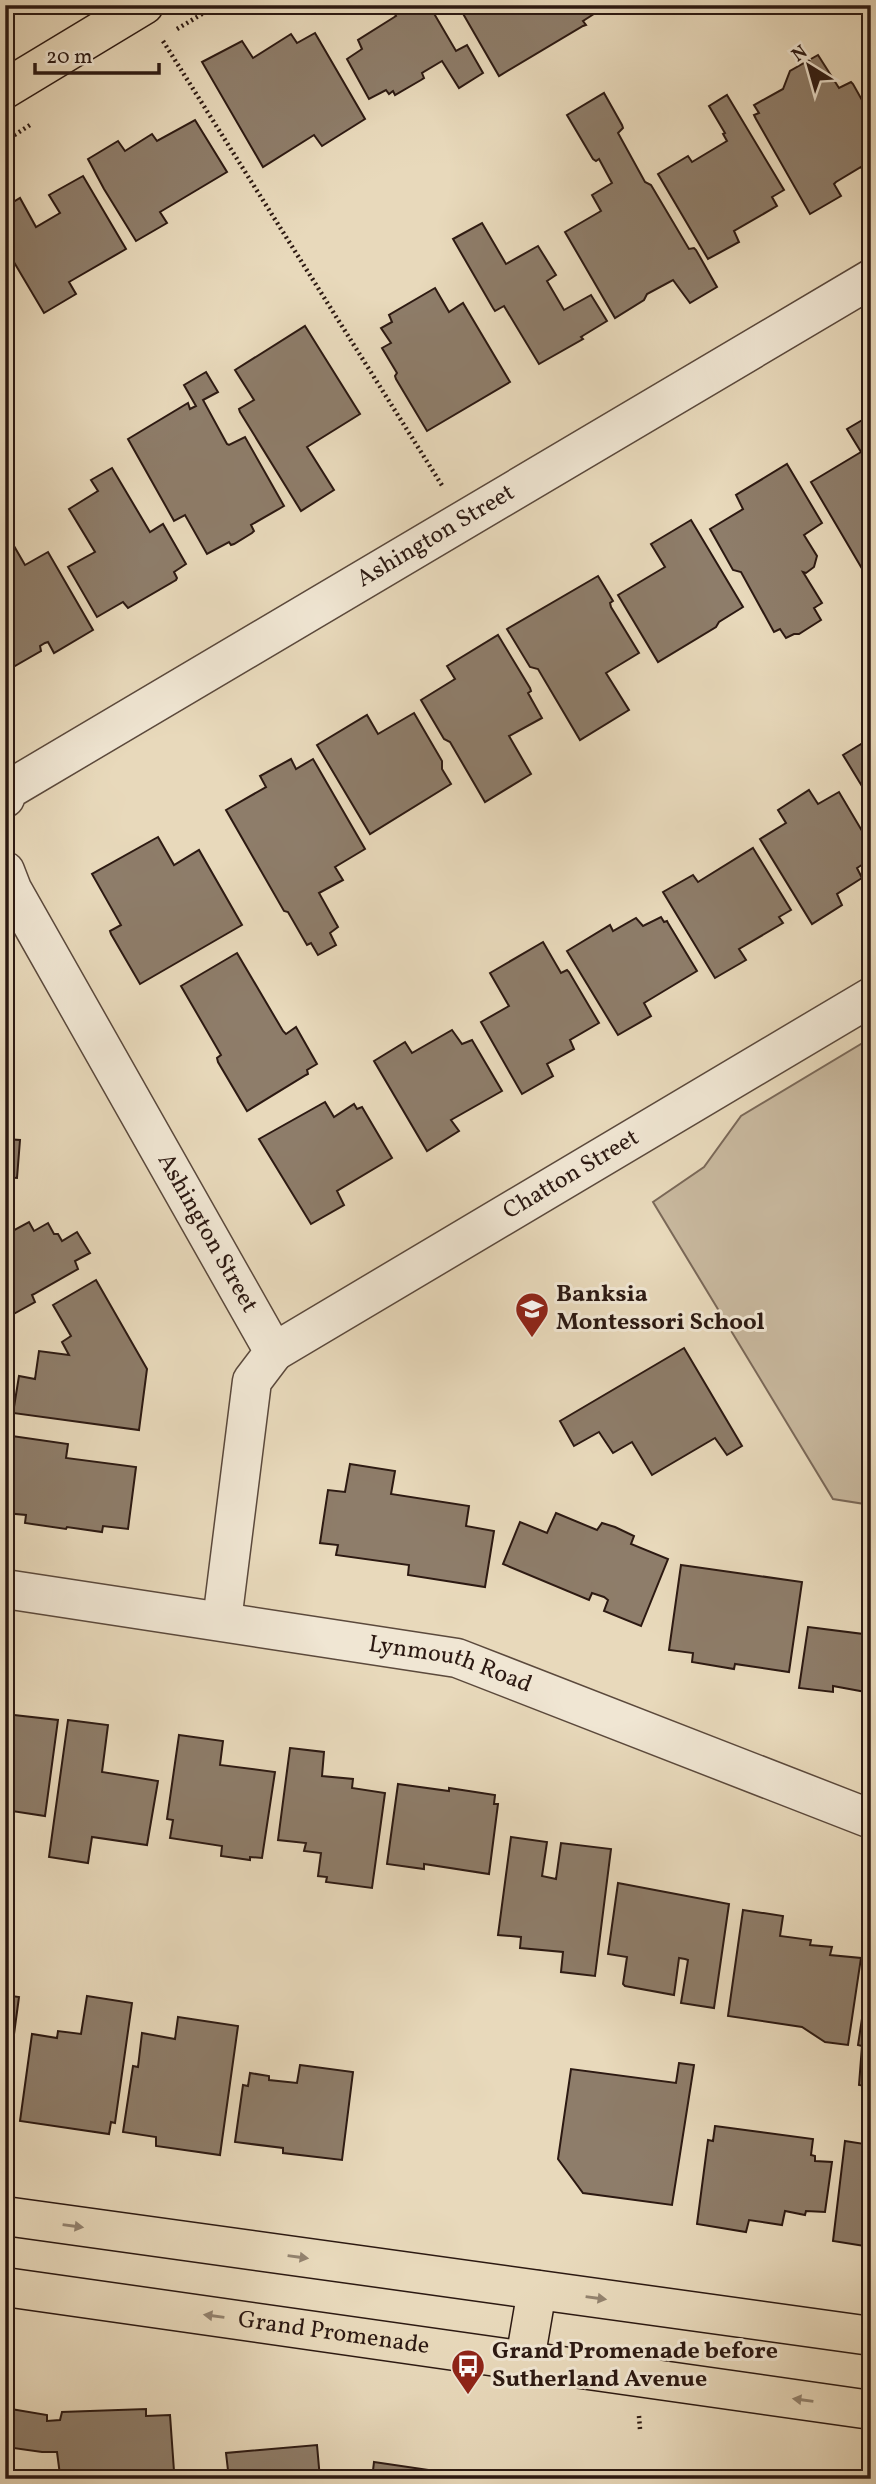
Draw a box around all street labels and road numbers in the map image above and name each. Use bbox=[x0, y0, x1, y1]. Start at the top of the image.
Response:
street label: Ashington Street bbox=[351, 476, 521, 597]
street label: Chatton Street bbox=[497, 1121, 646, 1229]
street label: Ashington Street bbox=[148, 1147, 266, 1319]
street label: Lynmouth Road bbox=[366, 1628, 537, 1702]
street label: Grand Promenade bbox=[236, 2303, 432, 2364]

